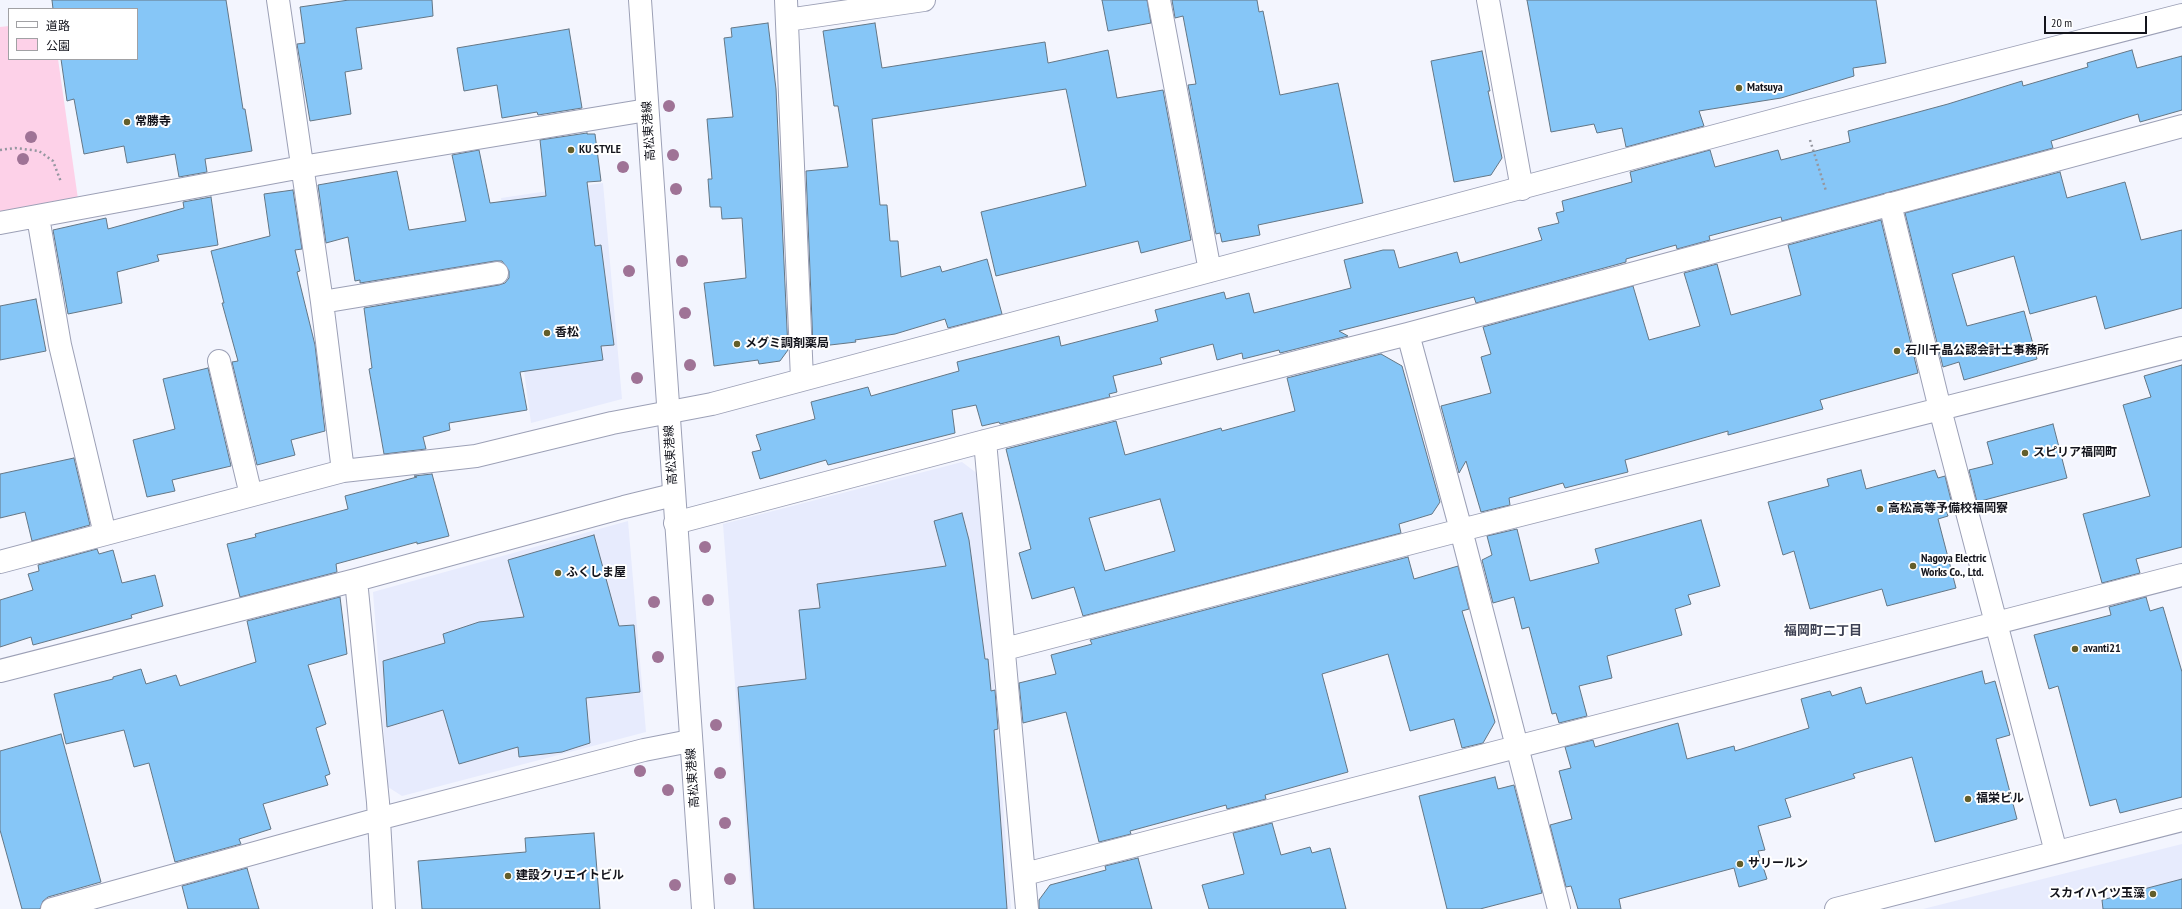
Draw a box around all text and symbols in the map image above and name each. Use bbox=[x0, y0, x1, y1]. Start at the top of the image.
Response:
legend bbox=[8, 8, 138, 60]
scale bar bbox=[2046, 8, 2149, 34]
text: 20 m bbox=[2051, 15, 2072, 30]
text: 道路 bbox=[46, 18, 70, 33]
text: 公園 bbox=[46, 38, 70, 53]
place label: Matsuya bbox=[1747, 81, 1783, 95]
marker: Matsuya bbox=[1734, 83, 1744, 93]
street label: 高松東港線 bbox=[640, 101, 658, 161]
place label: 常勝寺 bbox=[135, 115, 171, 129]
marker: 常勝寺 bbox=[122, 117, 132, 127]
place label: KU STYLE bbox=[579, 143, 621, 157]
marker: KU STYLE bbox=[566, 145, 576, 155]
place label: 香松 bbox=[555, 326, 579, 340]
marker: 香松 bbox=[542, 328, 552, 338]
place label: メグミ調剤薬局 bbox=[745, 337, 829, 351]
marker: メグミ調剤薬局 bbox=[732, 339, 742, 349]
place label: 石川千晶公認会計士事務所 bbox=[1905, 344, 2049, 358]
marker: 石川千晶公認会計士事務所 bbox=[1892, 346, 1902, 356]
street label: 高松東港線 bbox=[662, 425, 680, 485]
place label: スピリア福岡町 bbox=[2033, 446, 2117, 460]
marker: スピリア福岡町 bbox=[2020, 448, 2030, 458]
place label: 高松高等予備校福岡寮 bbox=[1888, 502, 2008, 516]
marker: 高松高等予備校福岡寮 bbox=[1875, 504, 1885, 514]
place label: Nagoya Electric Works Co., Ltd. bbox=[1921, 552, 1987, 580]
marker: Nagoya Electric Works Co., Ltd. bbox=[1908, 561, 1918, 571]
place label: ふくしま屋 bbox=[566, 566, 626, 580]
marker: ふくしま屋 bbox=[553, 568, 563, 578]
district label: 福岡町二丁目 bbox=[1784, 623, 1862, 639]
place label: avanti21 bbox=[2083, 642, 2121, 656]
marker: avanti21 bbox=[2070, 644, 2080, 654]
street label: 高松東港線 bbox=[684, 748, 702, 808]
place label: 福栄ビル bbox=[1976, 792, 2024, 806]
marker: 福栄ビル bbox=[1963, 794, 1973, 804]
place label: サリールン bbox=[1748, 857, 1808, 871]
marker: サリールン bbox=[1735, 859, 1745, 869]
place label: 建設クリエイトビル bbox=[516, 869, 624, 883]
marker: 建設クリエイトビル bbox=[503, 871, 513, 881]
place label: スカイハイツ玉藻 bbox=[2049, 887, 2145, 901]
marker: スカイハイツ玉藻 bbox=[2148, 889, 2158, 899]

